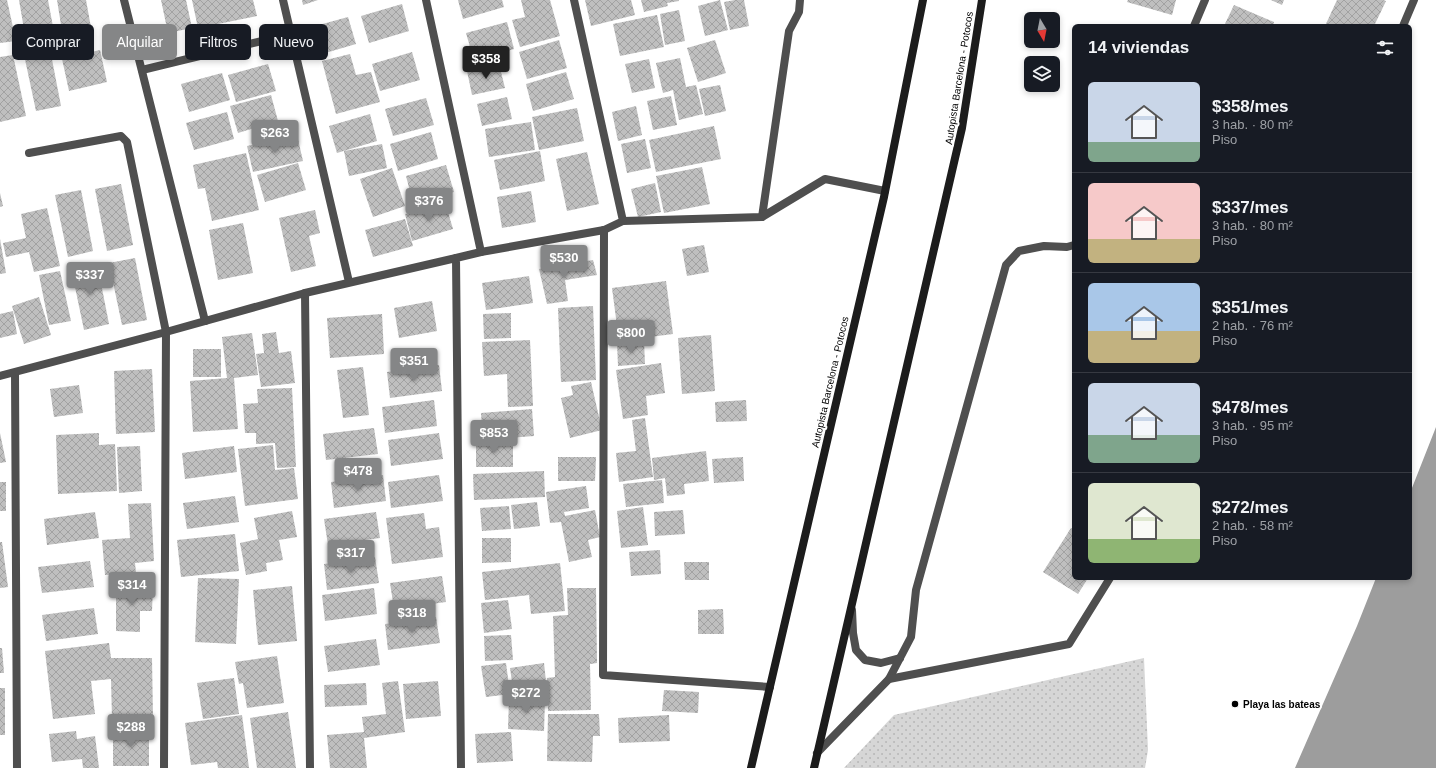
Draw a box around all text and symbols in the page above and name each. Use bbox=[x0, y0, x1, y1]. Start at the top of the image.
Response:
street label: Autopista Barcelona - Potocos bbox=[943, 11, 975, 145]
north arrow bbox=[1024, 12, 1060, 48]
map controls bbox=[1024, 12, 1060, 92]
chip: Comprar bbox=[12, 24, 94, 60]
chip: Alquilar bbox=[102, 24, 177, 60]
chip: Filtros bbox=[185, 24, 251, 60]
chip: Nuevo bbox=[259, 24, 328, 60]
icon: filters bbox=[1374, 37, 1396, 59]
text: 14 viviendas bbox=[1088, 38, 1189, 57]
pin: $358 bbox=[462, 46, 510, 80]
text: $358 bbox=[472, 51, 500, 66]
button: layers bbox=[1024, 56, 1060, 92]
text: $358/mes bbox=[1212, 97, 1289, 116]
icon: home bbox=[1120, 98, 1168, 146]
text: 3 hab. · 80 m² bbox=[1212, 117, 1293, 132]
pin: $263 bbox=[251, 120, 299, 154]
text: $263 bbox=[261, 125, 289, 140]
text: Piso bbox=[1212, 132, 1237, 147]
pin: $376 bbox=[405, 188, 453, 222]
text: $376 bbox=[415, 193, 443, 208]
text: $337/mes bbox=[1212, 198, 1289, 217]
icon: home bbox=[1120, 199, 1168, 247]
text: 3 hab. · 80 m² bbox=[1212, 218, 1293, 233]
text: Piso bbox=[1212, 233, 1237, 248]
pin: $530 bbox=[540, 245, 588, 279]
text: $530 bbox=[550, 250, 578, 265]
pin: $337 bbox=[66, 262, 114, 296]
text: $337 bbox=[76, 267, 104, 282]
text: $351/mes bbox=[1212, 298, 1289, 317]
icon: home bbox=[1120, 299, 1168, 347]
street label: Autopista Barcelona - Potocos bbox=[810, 315, 850, 449]
text: 2 hab. · 76 m² bbox=[1212, 318, 1293, 333]
pin: $800 bbox=[607, 320, 655, 354]
text: $800 bbox=[617, 325, 645, 340]
text: Piso bbox=[1212, 333, 1237, 348]
pin: $351 bbox=[390, 348, 438, 382]
text: $351 bbox=[400, 353, 428, 368]
text: $478/mes bbox=[1212, 398, 1289, 417]
icon: home bbox=[1120, 399, 1168, 447]
text: 3 hab. · 95 m² bbox=[1212, 418, 1293, 433]
pin: $853 bbox=[470, 420, 518, 454]
text: $853 bbox=[480, 425, 508, 440]
text: Piso bbox=[1212, 433, 1237, 448]
pin: $478 bbox=[334, 458, 382, 492]
text: $478 bbox=[344, 463, 372, 478]
text: $272/mes bbox=[1212, 498, 1289, 517]
icon: home bbox=[1120, 499, 1168, 547]
text: 2 hab. · 58 m² bbox=[1212, 518, 1293, 533]
text: Piso bbox=[1212, 533, 1237, 548]
pin: $317 bbox=[327, 540, 375, 574]
text: $317 bbox=[337, 545, 365, 560]
pin: $314 bbox=[108, 572, 156, 606]
text: $314 bbox=[118, 577, 146, 592]
pin: $318 bbox=[388, 600, 436, 634]
text: $318 bbox=[398, 605, 426, 620]
pin: $272 bbox=[502, 680, 550, 714]
text: $272 bbox=[512, 685, 540, 700]
marker: Playa las bateas bbox=[1230, 699, 1240, 709]
place label: Playa las bateas bbox=[1243, 699, 1321, 710]
pin: $288 bbox=[107, 714, 155, 748]
text: $288 bbox=[117, 719, 145, 734]

